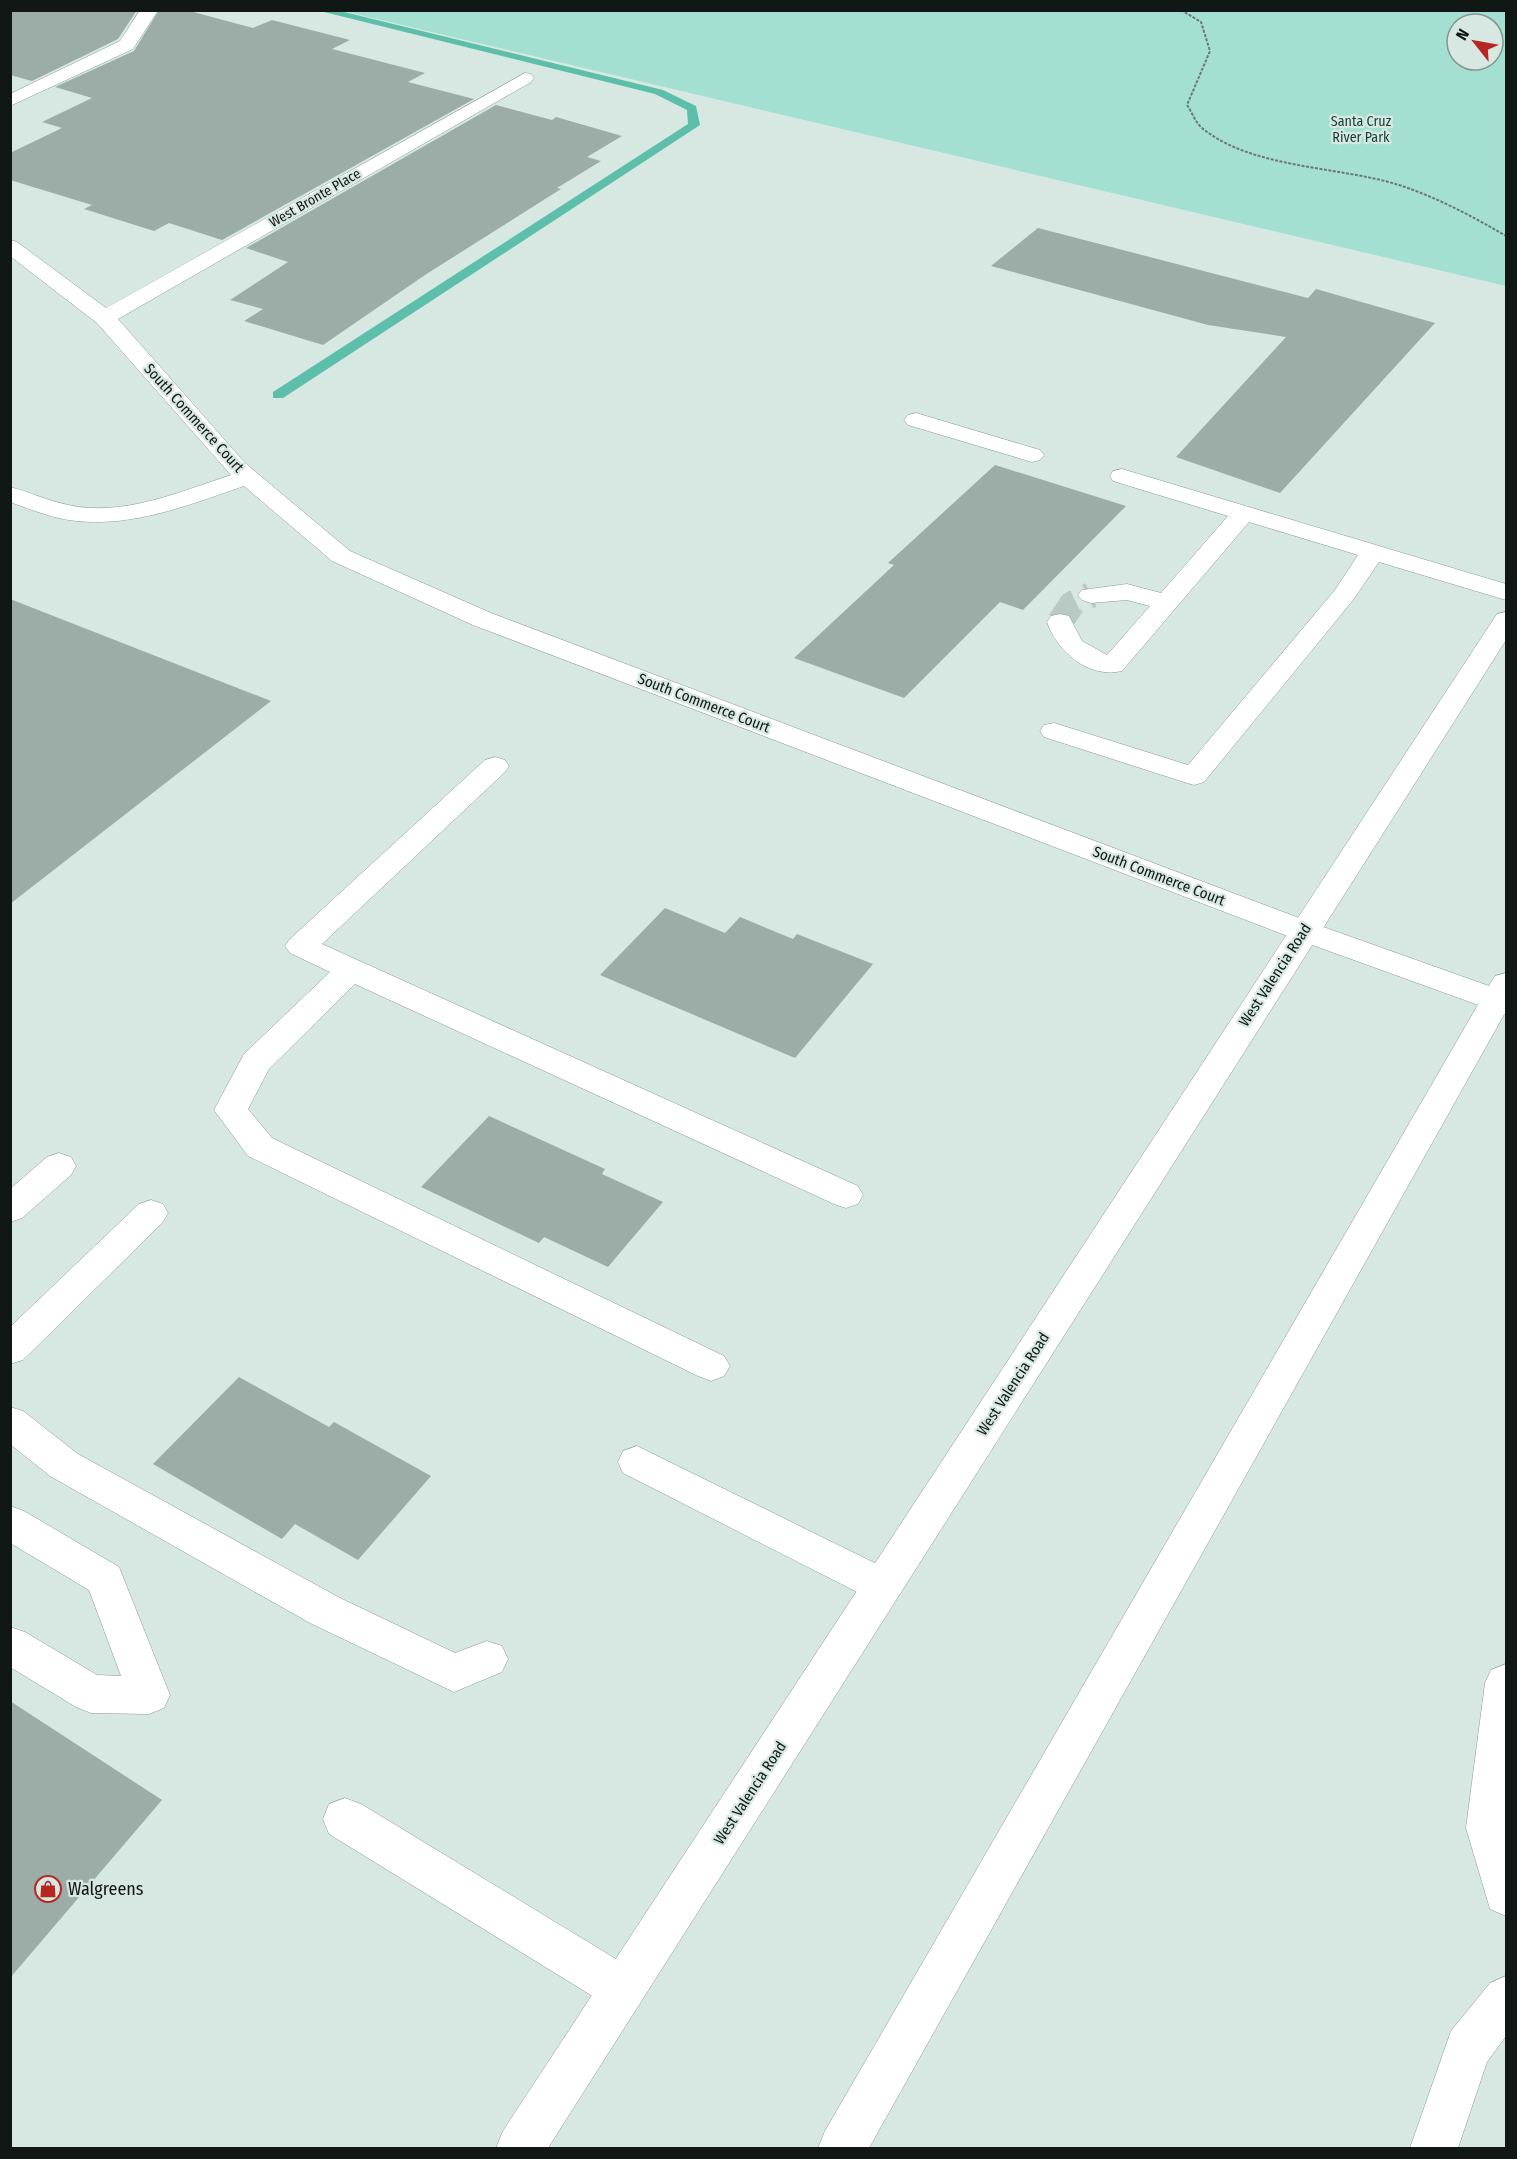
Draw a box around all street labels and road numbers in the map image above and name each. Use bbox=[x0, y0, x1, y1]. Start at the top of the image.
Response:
street label: West Bronte Place bbox=[266, 165, 364, 231]
street label: South Commerce Court bbox=[140, 360, 248, 476]
street label: South Commerce Court bbox=[635, 669, 773, 737]
street label: South Commerce Court bbox=[1090, 842, 1228, 910]
street label: West Valencia Road bbox=[1235, 920, 1315, 1030]
street label: West Valencia Road bbox=[973, 1329, 1053, 1439]
street label: West Valencia Road bbox=[710, 1738, 790, 1848]

